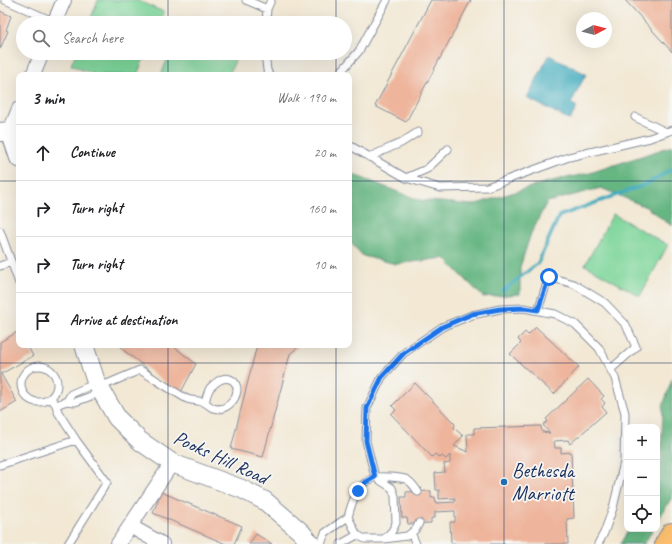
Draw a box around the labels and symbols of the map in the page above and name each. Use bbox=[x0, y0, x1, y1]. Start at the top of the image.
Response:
north arrow bbox=[576, 12, 612, 48]
route start bbox=[540, 268, 558, 286]
street label: Pooks Hill Road bbox=[170, 425, 275, 491]
place label: Bethesda Marriott bbox=[512, 458, 576, 506]
marker: Bethesda Marriott bbox=[499, 477, 509, 487]
route end bbox=[349, 482, 367, 500]

